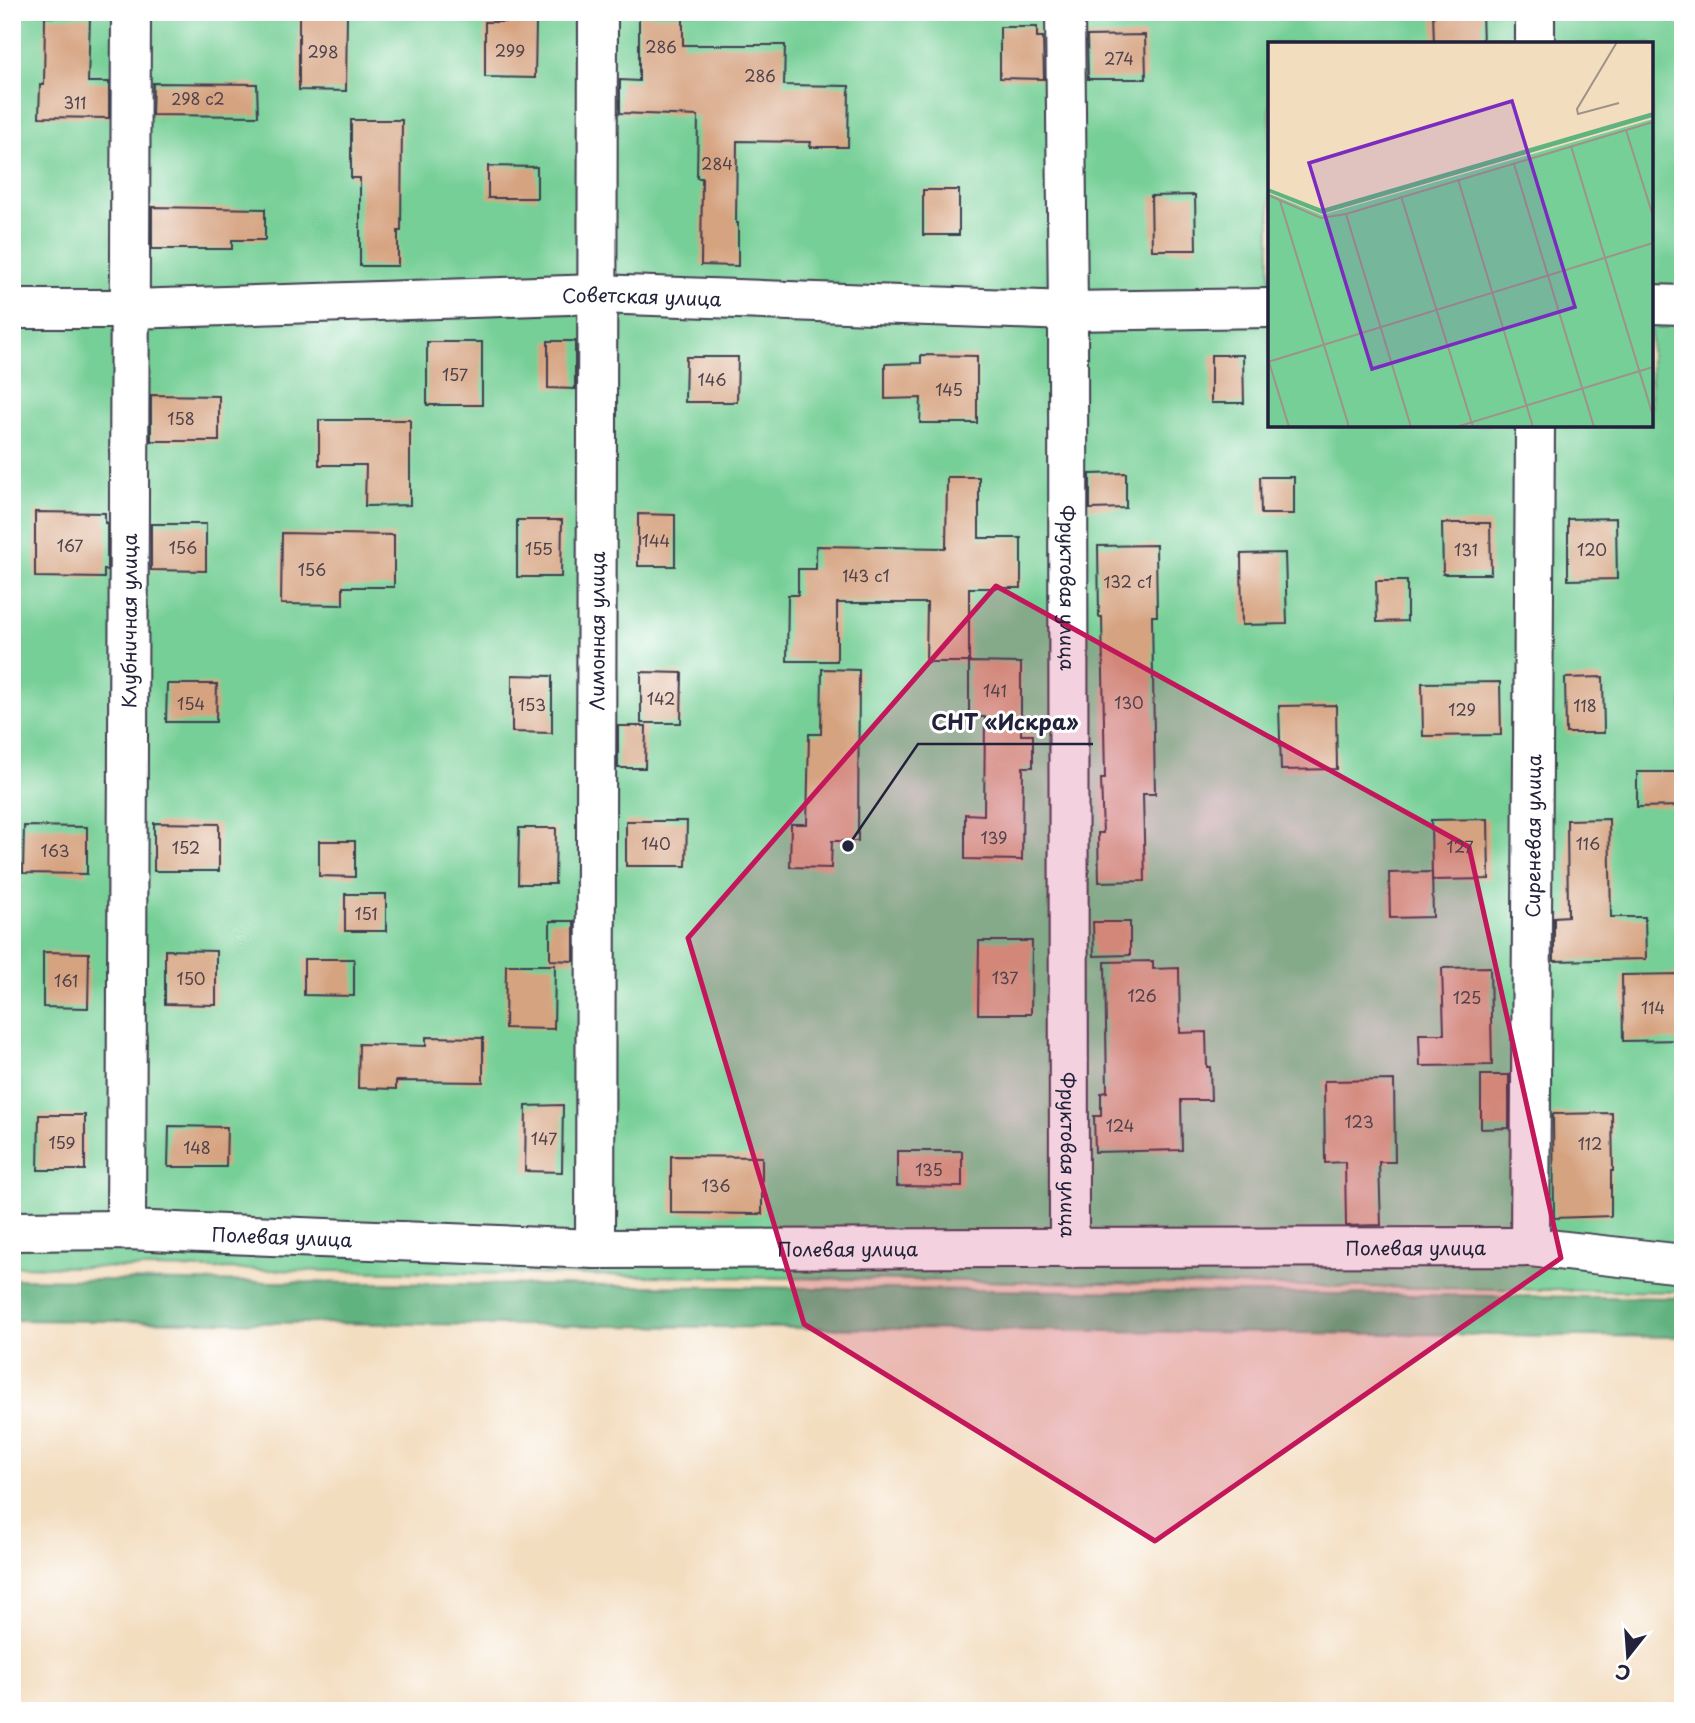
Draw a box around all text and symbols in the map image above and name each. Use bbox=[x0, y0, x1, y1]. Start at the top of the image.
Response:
house number: 286 bbox=[645, 34, 677, 58]
house number: 299 bbox=[495, 38, 525, 62]
house number: 298 bbox=[308, 39, 338, 63]
inset map bbox=[1268, 42, 1653, 427]
house number: 274 bbox=[1104, 46, 1134, 70]
house number: 286 bbox=[744, 63, 776, 87]
house number: 298 с2 bbox=[171, 86, 225, 110]
house number: 311 bbox=[64, 90, 86, 114]
house number: 284 bbox=[701, 151, 733, 175]
street label: Советская улица bbox=[562, 280, 722, 312]
house number: 157 bbox=[442, 362, 468, 386]
house number: 146 bbox=[697, 367, 727, 391]
house number: 145 bbox=[935, 377, 963, 401]
house number: 158 bbox=[167, 406, 195, 430]
street label: Фруктовая улица bbox=[1054, 505, 1082, 671]
house number: 144 bbox=[642, 528, 670, 552]
house number: 167 bbox=[57, 533, 83, 557]
street label: Клубничная улица bbox=[114, 534, 143, 708]
house number: 156 bbox=[169, 535, 197, 559]
house number: 155 bbox=[525, 536, 553, 560]
house number: 131 bbox=[1454, 537, 1478, 561]
house number: 120 bbox=[1577, 537, 1607, 561]
street label: Лимонная улица bbox=[582, 551, 611, 711]
house number: 156 bbox=[298, 557, 326, 581]
house number: 143 с1 bbox=[842, 563, 890, 587]
house number: 132 с1 bbox=[1103, 569, 1153, 593]
house number: 141 bbox=[983, 678, 1007, 702]
house number: 142 bbox=[647, 686, 675, 710]
house number: 130 bbox=[1114, 690, 1144, 714]
house number: 154 bbox=[177, 691, 205, 715]
house number: 153 bbox=[518, 692, 546, 716]
house number: 118 bbox=[1573, 693, 1597, 717]
house number: 129 bbox=[1448, 697, 1476, 721]
callout: СНТ «Искра» bbox=[918, 702, 1093, 744]
text: СНТ «Искра» bbox=[931, 705, 1079, 737]
street label: Сиреневая улица bbox=[1518, 754, 1547, 918]
house number: 139 bbox=[981, 825, 1007, 849]
house number: 140 bbox=[641, 831, 671, 855]
house number: 116 bbox=[1576, 831, 1600, 855]
house number: 127 bbox=[1446, 834, 1474, 858]
house number: 152 bbox=[172, 835, 200, 859]
house number: 163 bbox=[40, 838, 70, 862]
house number: 151 bbox=[354, 901, 378, 925]
house number: 137 bbox=[992, 965, 1018, 989]
house number: 150 bbox=[176, 966, 206, 990]
house number: 161 bbox=[54, 968, 78, 992]
house number: 126 bbox=[1127, 983, 1157, 1007]
house number: 125 bbox=[1453, 985, 1481, 1009]
house number: 114 bbox=[1641, 995, 1665, 1019]
street label: Фруктовая улица bbox=[1055, 1072, 1083, 1238]
house number: 123 bbox=[1344, 1109, 1374, 1133]
house number: 124 bbox=[1106, 1113, 1134, 1137]
house number: 147 bbox=[531, 1126, 557, 1150]
house number: 159 bbox=[48, 1130, 76, 1154]
house number: 112 bbox=[1578, 1131, 1602, 1155]
house number: 148 bbox=[183, 1135, 211, 1159]
house number: 135 bbox=[915, 1157, 943, 1181]
house number: 136 bbox=[701, 1173, 731, 1197]
street label: Полевая улица bbox=[211, 1219, 353, 1253]
street label: Полевая улица bbox=[1345, 1233, 1486, 1261]
street label: Полевая улица bbox=[777, 1234, 918, 1263]
north arrow bbox=[1594, 1622, 1664, 1692]
text: С bbox=[1612, 1658, 1634, 1689]

